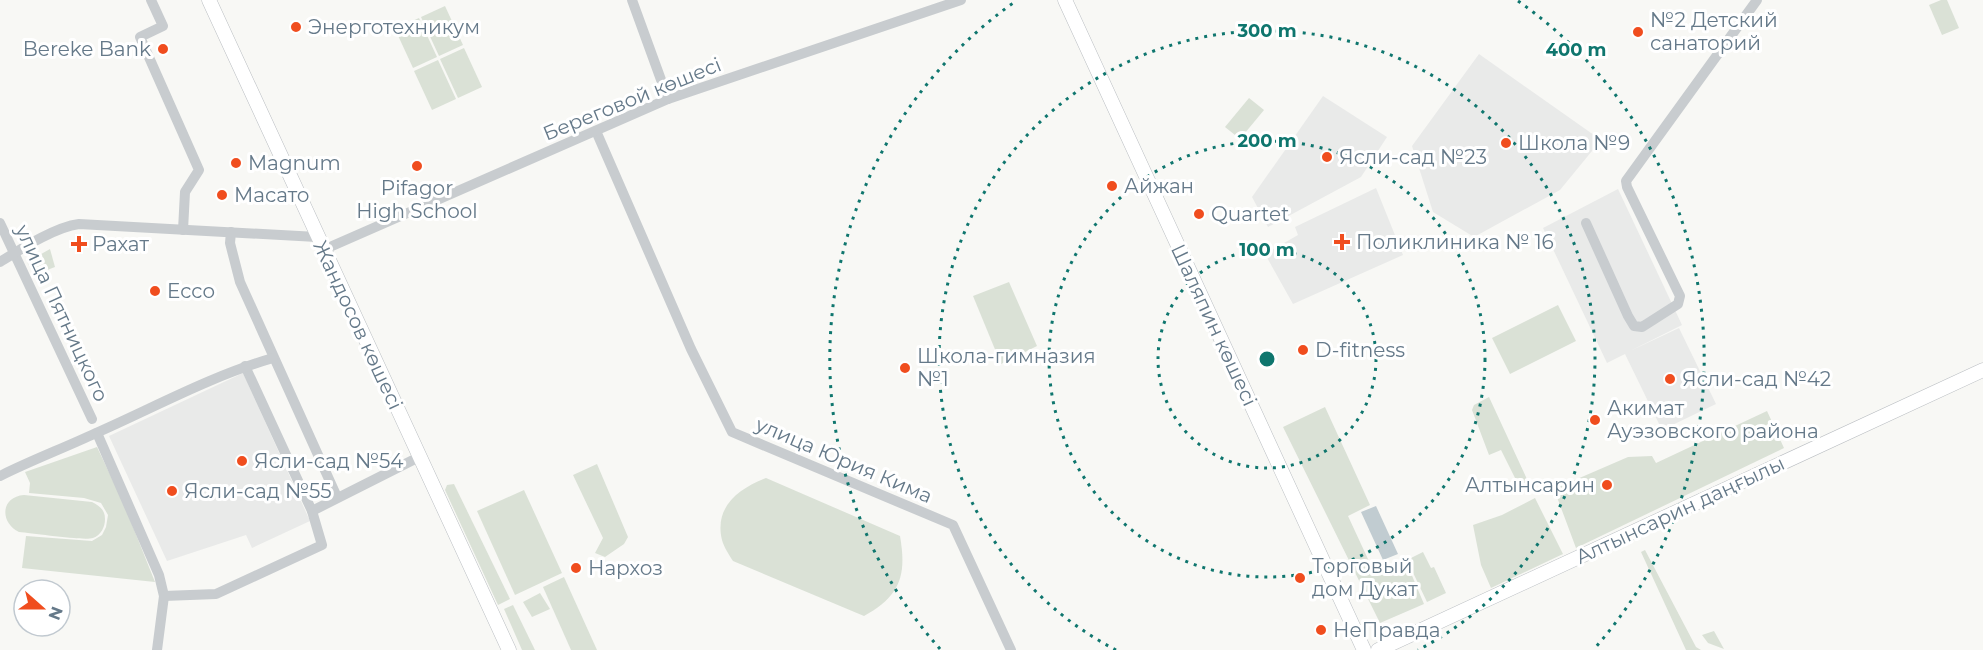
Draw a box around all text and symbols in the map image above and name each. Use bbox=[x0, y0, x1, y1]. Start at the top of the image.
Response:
place label: №2 Детский санаторий bbox=[1650, 8, 1778, 55]
place label: Энерготехникум bbox=[308, 15, 480, 39]
marker: Энерготехникум bbox=[289, 20, 303, 34]
text: 300 m bbox=[1236, 20, 1297, 42]
marker: №2 Детский санаторий bbox=[1631, 25, 1645, 39]
place label: Bereke Bank bbox=[23, 37, 151, 61]
text: 400 m bbox=[1546, 39, 1606, 61]
marker: Bereke Bank bbox=[156, 42, 170, 56]
street label: Береговой көшесі bbox=[539, 52, 725, 146]
text: 200 m bbox=[1237, 130, 1297, 152]
place label: Школа №9 bbox=[1518, 131, 1630, 155]
marker: Школа №9 bbox=[1499, 136, 1513, 150]
place label: Ясли-сад №23 bbox=[1339, 145, 1487, 169]
marker: Ясли-сад №23 bbox=[1320, 150, 1334, 164]
place label: Magnum bbox=[248, 151, 341, 175]
marker: Magnum bbox=[229, 156, 243, 170]
marker: Pifagor High School bbox=[410, 159, 424, 173]
place label: Айжан bbox=[1124, 174, 1194, 198]
place label: Pifagor High School bbox=[356, 176, 478, 223]
marker: Айжан bbox=[1105, 179, 1119, 193]
place label: Масато bbox=[234, 183, 310, 207]
marker: Масато bbox=[215, 188, 229, 202]
place label: Quartet bbox=[1211, 202, 1289, 226]
marker: Quartet bbox=[1192, 207, 1206, 221]
street label: улица Пятницкого bbox=[10, 220, 114, 405]
place label: Поликлиника № 16 bbox=[1356, 230, 1554, 254]
place label: Рахат bbox=[92, 232, 150, 256]
marker: Поликлиника № 16 bbox=[1333, 233, 1351, 251]
marker: Рахат bbox=[70, 235, 88, 253]
street label: Жандосов көшесі bbox=[308, 237, 408, 413]
text: 100 m bbox=[1239, 239, 1295, 261]
street label: Шаляпин көшесі bbox=[1166, 240, 1262, 410]
place label: Ecco bbox=[167, 279, 215, 303]
marker: Ecco bbox=[148, 284, 162, 298]
place label: D-fitness bbox=[1315, 338, 1405, 362]
marker: D-fitness bbox=[1296, 343, 1310, 357]
place label: Школа-гимназия №1 bbox=[917, 344, 1096, 391]
centre of rings bbox=[1257, 349, 1277, 369]
marker: Школа-гимназия №1 bbox=[898, 361, 912, 375]
place label: Ясли-сад №42 bbox=[1682, 367, 1831, 391]
marker: Ясли-сад №42 bbox=[1663, 372, 1677, 386]
place label: Акимат Ауэзовского района bbox=[1607, 396, 1819, 443]
street label: улица Юрия Кима bbox=[751, 412, 936, 508]
marker: Акимат Ауэзовского района bbox=[1588, 413, 1602, 427]
place label: Ясли-сад №54 bbox=[254, 449, 404, 473]
street label: Алтынсарин даңғылы bbox=[1572, 451, 1788, 569]
marker: Ясли-сад №54 bbox=[235, 454, 249, 468]
place label: Алтынсарин bbox=[1465, 473, 1595, 497]
marker: Алтынсарин bbox=[1600, 478, 1614, 492]
place label: Ясли-сад №55 bbox=[184, 479, 332, 503]
marker: Ясли-сад №55 bbox=[165, 484, 179, 498]
place label: Торговый дом Дукат bbox=[1312, 554, 1418, 601]
place label: Нархоз bbox=[588, 556, 663, 580]
marker: Нархоз bbox=[569, 561, 583, 575]
marker: Торговый дом Дукат bbox=[1293, 571, 1307, 585]
north arrow bbox=[12, 578, 72, 638]
text: N bbox=[44, 604, 67, 623]
place label: НеПравда bbox=[1333, 618, 1440, 642]
marker: НеПравда bbox=[1314, 623, 1328, 637]

